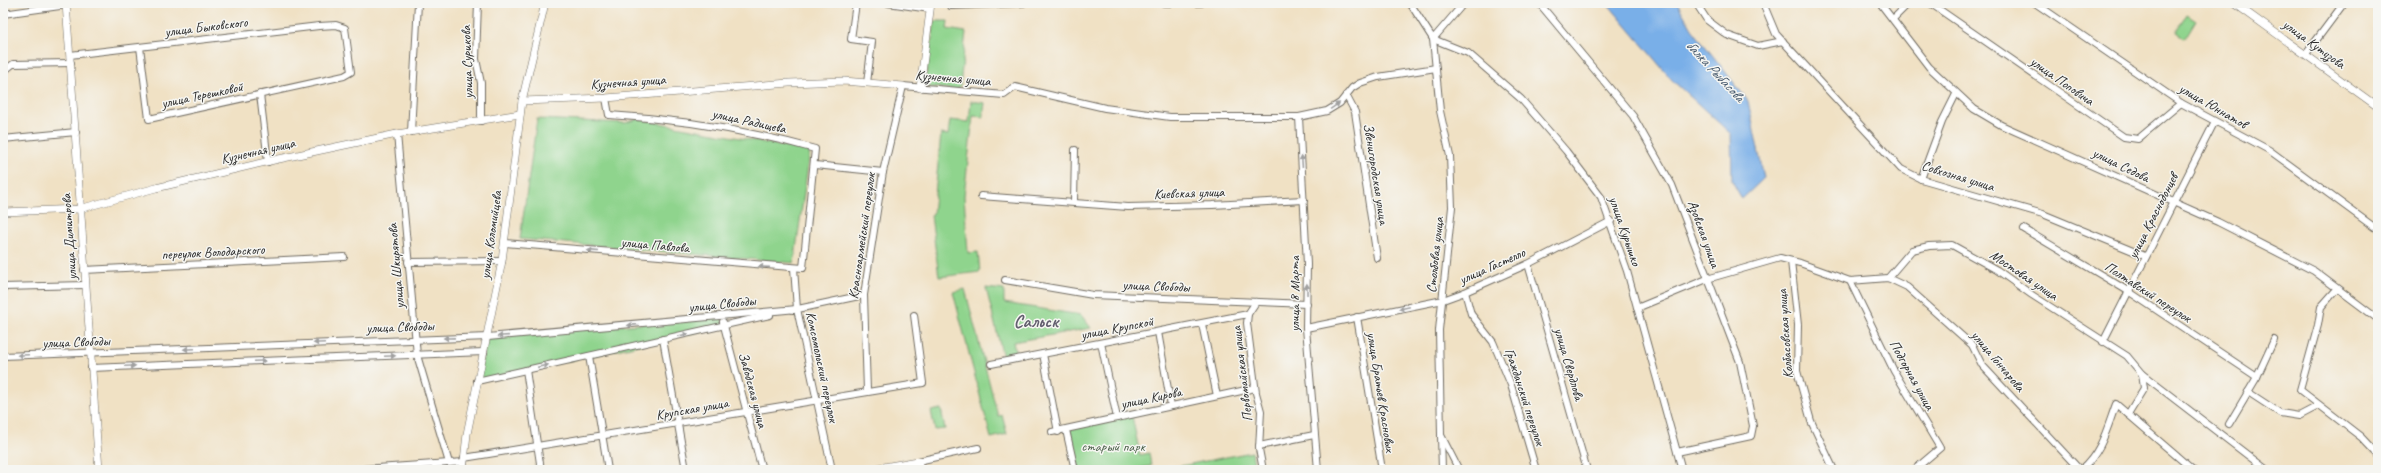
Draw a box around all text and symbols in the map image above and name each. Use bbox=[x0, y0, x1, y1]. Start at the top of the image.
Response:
street label: улица Быковского bbox=[163, 13, 249, 41]
street label: улица Кутузова bbox=[2279, 15, 2349, 73]
street label: улица Сурикова bbox=[457, 24, 477, 100]
water label: балка Рыбасова bbox=[1682, 36, 1750, 107]
street label: улица Поповича bbox=[2026, 52, 2098, 110]
street label: Кузнечная улица bbox=[915, 66, 992, 90]
street label: Кузнечная улица bbox=[590, 71, 667, 93]
street label: улица Терешковой bbox=[159, 78, 245, 112]
street label: улица Юннатов bbox=[2175, 79, 2252, 134]
one-way arrow bbox=[1330, 102, 1341, 110]
street label: улица Радищева bbox=[710, 105, 788, 137]
street label: Звенигородская улица bbox=[1360, 122, 1393, 227]
street label: Кузнечная улица bbox=[219, 134, 298, 168]
street label: улица Седова bbox=[2089, 144, 2153, 187]
one-way arrow bbox=[1298, 155, 1305, 167]
street label: Совхозная улица bbox=[1920, 157, 1997, 195]
street label: улица Краснодонцев bbox=[2124, 168, 2183, 262]
street label: Красноармейский переулок bbox=[845, 170, 880, 300]
street label: Киевская улица bbox=[1153, 183, 1225, 203]
street label: улица Коломийцева bbox=[476, 188, 506, 281]
street label: улица Димитрова bbox=[57, 192, 81, 282]
street label: улица Курышко bbox=[1605, 193, 1645, 269]
street label: Азовская улица bbox=[1684, 198, 1724, 271]
street label: Столбовая улица bbox=[1423, 215, 1448, 294]
street label: улица Шкирятова bbox=[384, 222, 408, 310]
street label: улица Павлова bbox=[619, 233, 691, 257]
street label: переулок Володарского bbox=[161, 241, 266, 263]
street label: улица Гастелло bbox=[1456, 244, 1529, 288]
street label: Мостовая улица bbox=[1987, 246, 2062, 304]
one-way arrow bbox=[587, 247, 599, 254]
street label: улица 8 Марта bbox=[1286, 255, 1303, 333]
street label: Полтавский переулок bbox=[2102, 258, 2196, 327]
one-way arrow bbox=[758, 263, 770, 270]
street label: улица Свободы bbox=[1121, 276, 1192, 296]
one-way arrow bbox=[1304, 282, 1310, 295]
street label: Колбасовская улица bbox=[1773, 287, 1797, 379]
street label: улица Свободы bbox=[687, 292, 758, 316]
one-way arrow bbox=[1398, 305, 1410, 311]
street label: Комсомольский переулок bbox=[802, 310, 842, 426]
district label: Сальск bbox=[1014, 310, 1060, 332]
street label: улица Крупской bbox=[1078, 312, 1156, 344]
street label: улица Свободы bbox=[365, 317, 436, 337]
one-way arrow bbox=[627, 321, 639, 328]
street label: Первомайская улица bbox=[1228, 324, 1256, 423]
street label: улица Свердлова bbox=[1550, 325, 1588, 404]
street label: улица Гончарова bbox=[1967, 326, 2029, 396]
street label: улица Братьев Красновых bbox=[1363, 330, 1399, 454]
one-way arrow bbox=[677, 331, 689, 337]
street label: улица Свободы bbox=[41, 332, 112, 352]
one-way arrow bbox=[497, 332, 509, 339]
one-way arrow bbox=[442, 335, 455, 341]
street label: Подгорная улица bbox=[1886, 337, 1939, 414]
one-way arrow bbox=[312, 340, 325, 346]
one-way arrow bbox=[182, 346, 195, 352]
street label: Гражданский переулок bbox=[1501, 346, 1549, 449]
street label: Заводская улица bbox=[735, 350, 771, 431]
one-way arrow bbox=[17, 352, 29, 359]
one-way arrow bbox=[384, 353, 396, 360]
one-way arrow bbox=[254, 358, 266, 365]
one-way arrow bbox=[124, 363, 136, 370]
one-way arrow bbox=[537, 363, 549, 369]
street label: улица Кирова bbox=[1118, 383, 1184, 413]
street label: Крупская улица bbox=[655, 394, 731, 424]
park label: старый парк bbox=[1081, 438, 1146, 455]

